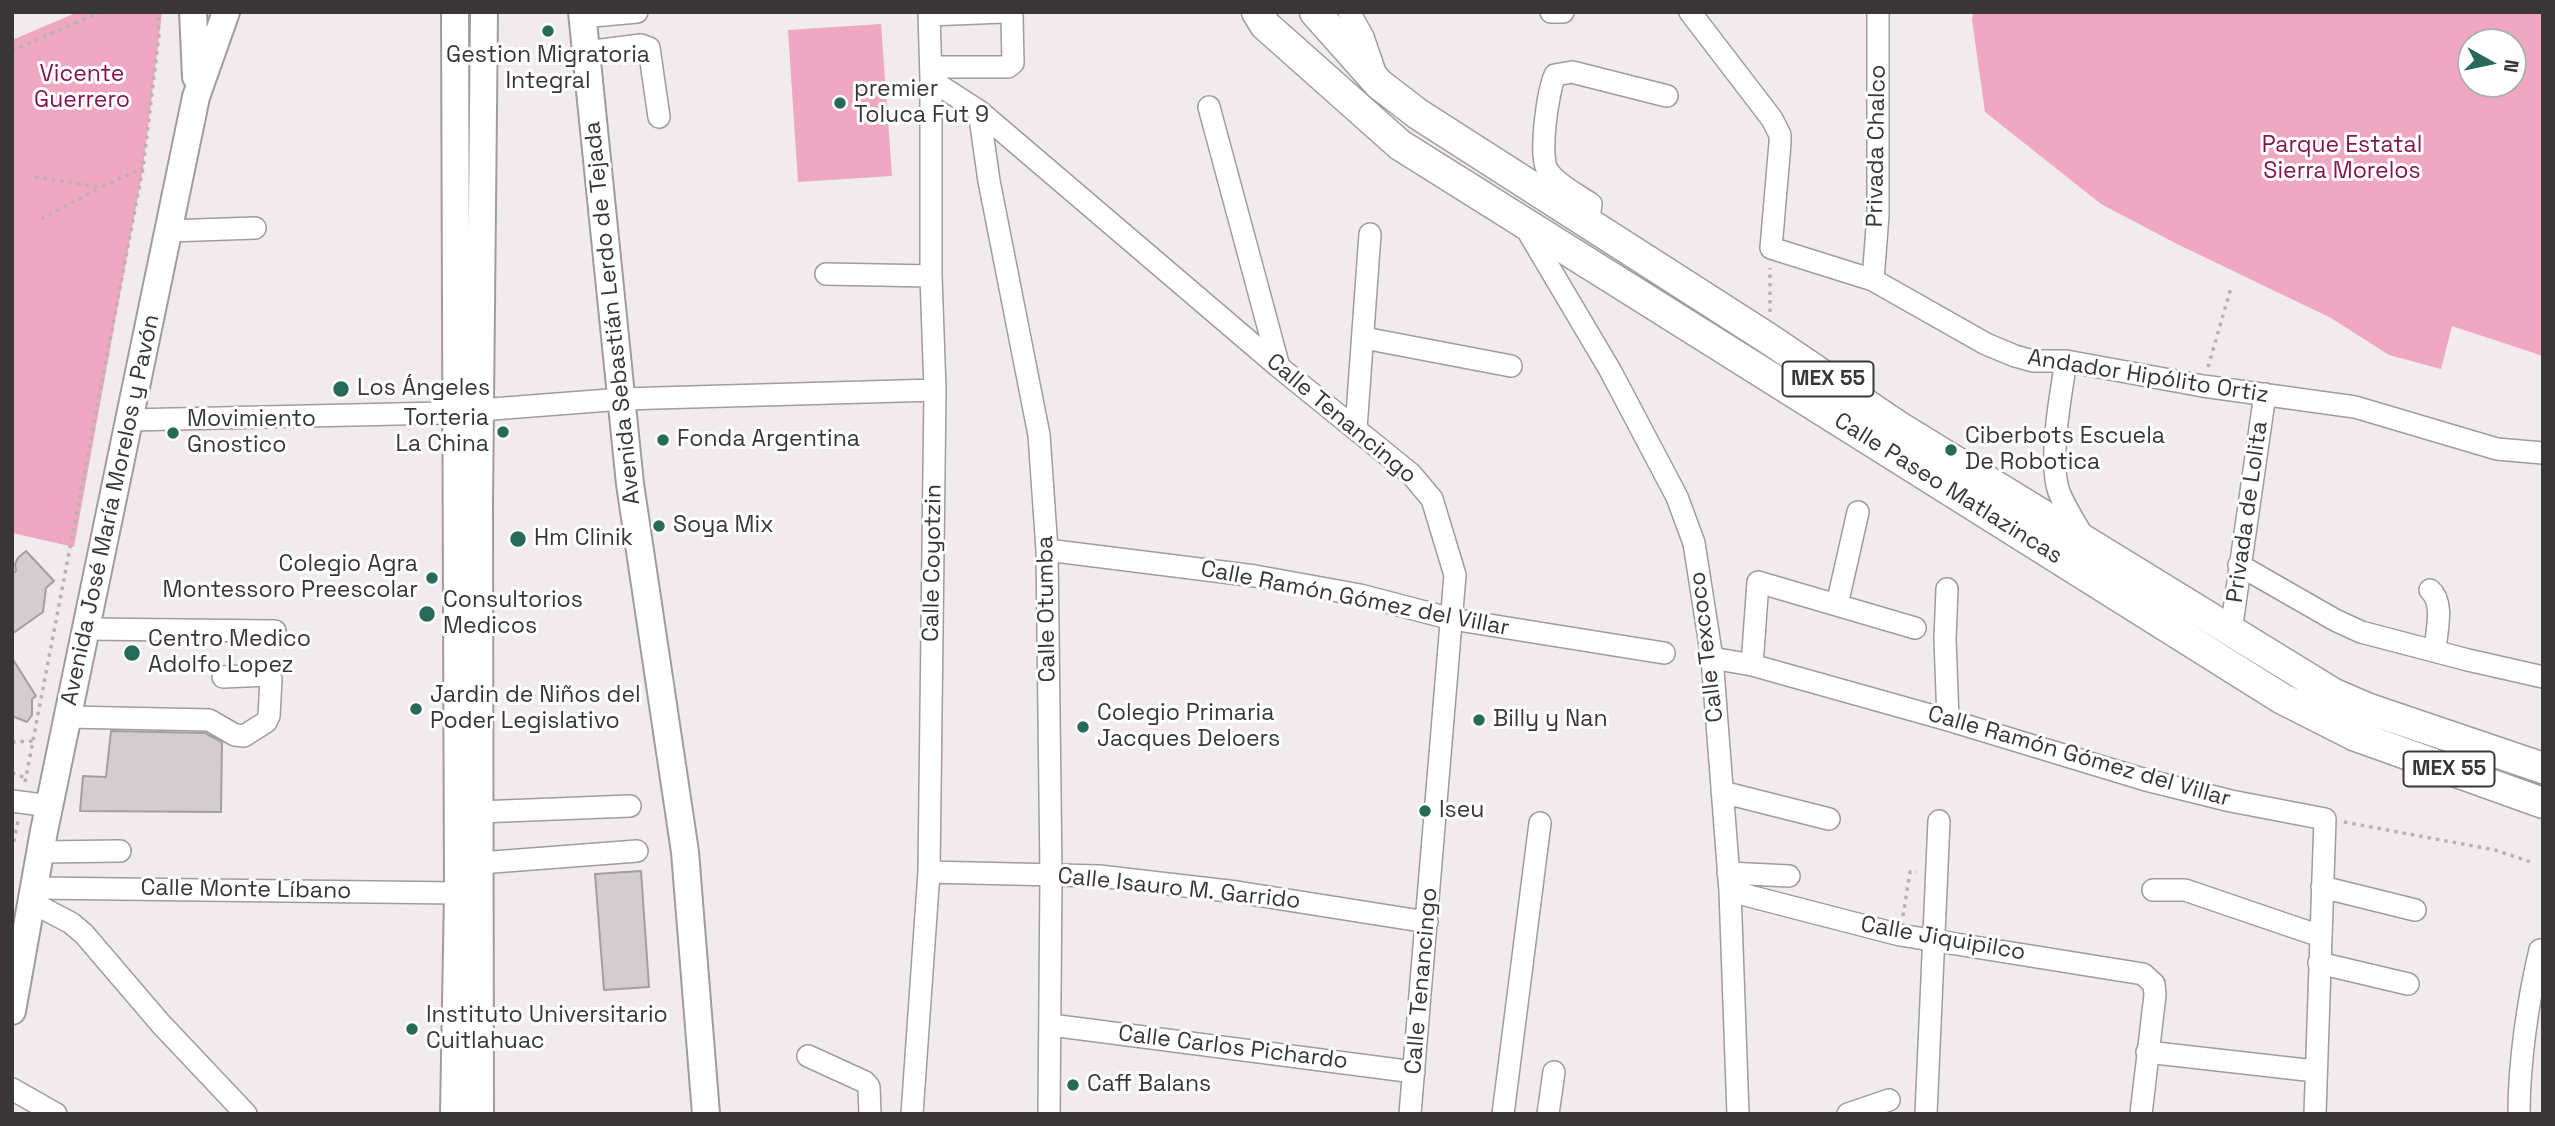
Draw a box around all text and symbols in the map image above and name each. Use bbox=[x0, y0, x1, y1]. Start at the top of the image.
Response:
marker: Gestion Migratoria Integral bbox=[540, 23, 556, 39]
north arrow bbox=[2457, 28, 2527, 98]
place label: Gestion Migratoria Integral bbox=[446, 42, 650, 96]
text: N bbox=[2498, 58, 2525, 74]
park label: Vicente Guerrero bbox=[34, 61, 130, 115]
street label: Privada Chalco bbox=[1862, 64, 1892, 228]
place label: premier Toluca Fut 9 bbox=[854, 76, 989, 130]
marker: premier Toluca Fut 9 bbox=[832, 95, 848, 111]
street label: Avenida Sebastián Lerdo de Tejada bbox=[579, 120, 647, 506]
park label: Parque Estatal Sierra Morelos bbox=[2262, 132, 2422, 186]
street label: Avenida José María Morelos y Pavón bbox=[56, 312, 166, 708]
street label: Andador Hipólito Ortiz bbox=[2026, 344, 2270, 410]
street label: Calle Tenancingo bbox=[1260, 348, 1422, 490]
road number: MEX 55 bbox=[1783, 362, 1874, 396]
place label: Los Ángeles bbox=[357, 375, 490, 403]
marker: Los Ángeles bbox=[331, 379, 351, 399]
place label: Torteria La China bbox=[395, 405, 489, 459]
place label: Movimiento Gnostico bbox=[187, 406, 316, 460]
street label: Calle Paseo Matlazincas bbox=[1829, 407, 2067, 571]
street label: Privada de Lolita bbox=[2222, 419, 2274, 605]
place label: Ciberbots Escuela De Robotica bbox=[1965, 423, 2165, 477]
marker: Torteria La China bbox=[495, 424, 511, 440]
marker: Movimiento Gnostico bbox=[165, 425, 181, 441]
place label: Fonda Argentina bbox=[677, 426, 860, 454]
marker: Fonda Argentina bbox=[655, 432, 671, 448]
marker: Ciberbots Escuela De Robotica bbox=[1943, 442, 1959, 458]
street label: Calle Coyotzin bbox=[918, 484, 948, 642]
place label: Soya Mix bbox=[673, 512, 774, 540]
marker: Soya Mix bbox=[651, 518, 667, 534]
place label: Hm Clinik bbox=[534, 525, 633, 553]
marker: Hm Clinik bbox=[508, 529, 528, 549]
street label: Calle Otumba bbox=[1032, 535, 1062, 683]
place label: Colegio Agra Montessoro Preescolar bbox=[163, 551, 418, 605]
street label: Calle Ramón Gómez del Villar bbox=[1198, 556, 1512, 642]
marker: Colegio Agra Montessoro Preescolar bbox=[424, 570, 440, 586]
street label: Calle Texcoco bbox=[1684, 570, 1730, 724]
place label: Consultorios Medicos bbox=[443, 587, 583, 641]
marker: Consultorios Medicos bbox=[417, 604, 437, 624]
place label: Centro Medico Adolfo Lopez bbox=[148, 626, 311, 680]
marker: Centro Medico Adolfo Lopez bbox=[122, 643, 142, 663]
place label: Jardin de Niños del Poder Legislativo bbox=[430, 682, 641, 736]
place label: Colegio Primaria Jacques Deloers bbox=[1097, 700, 1280, 754]
street label: Calle Ramón Gómez del Villar bbox=[1924, 700, 2234, 814]
marker: Jardin de Niños del Poder Legislativo bbox=[408, 701, 424, 717]
place label: Billy y Nan bbox=[1493, 706, 1608, 734]
marker: Billy y Nan bbox=[1471, 712, 1487, 728]
marker: Colegio Primaria Jacques Deloers bbox=[1075, 719, 1091, 735]
road number: MEX 55 bbox=[2404, 752, 2494, 786]
place label: Iseu bbox=[1439, 797, 1484, 825]
marker: Iseu bbox=[1417, 803, 1433, 819]
street label: Calle Isauro M. Garrido bbox=[1056, 863, 1302, 915]
street label: Calle Monte Líbano bbox=[140, 874, 352, 906]
street label: Calle Tenancingo bbox=[1400, 886, 1444, 1076]
street label: Calle Jiquipilco bbox=[1859, 911, 2027, 967]
place label: Instituto Universitario Cuitlahuac bbox=[426, 1002, 668, 1056]
street label: Calle Carlos Pichardo bbox=[1117, 1020, 1349, 1076]
marker: Instituto Universitario Cuitlahuac bbox=[404, 1021, 420, 1037]
place label: Caff Balans bbox=[1087, 1071, 1211, 1099]
marker: Caff Balans bbox=[1065, 1077, 1081, 1093]

